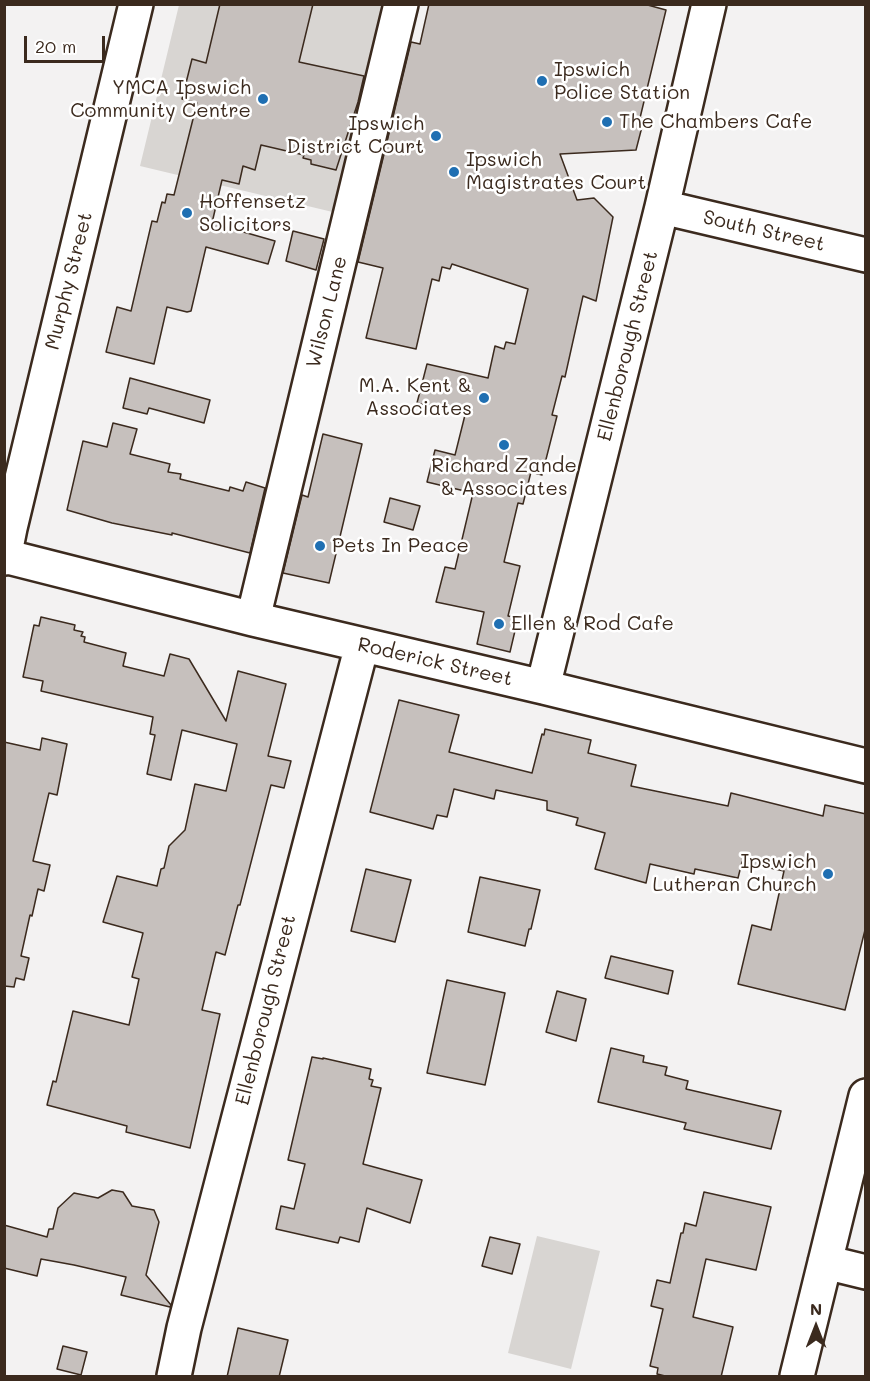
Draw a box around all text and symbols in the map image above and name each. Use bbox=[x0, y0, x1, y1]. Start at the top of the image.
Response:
scale bar bbox=[27, 24, 108, 62]
text: 20 m bbox=[35, 34, 76, 58]
place label: Ipswich Police Station bbox=[554, 58, 690, 105]
marker: Ipswich Police Station bbox=[535, 74, 549, 88]
place label: YMCA Ipswich Community Centre bbox=[70, 76, 251, 123]
marker: YMCA Ipswich Community Centre bbox=[256, 92, 270, 106]
place label: The Chambers Cafe bbox=[619, 110, 812, 134]
place label: Ipswich District Court bbox=[287, 112, 424, 159]
marker: The Chambers Cafe bbox=[600, 115, 614, 129]
marker: Ipswich District Court bbox=[429, 129, 443, 143]
place label: Ipswich Magistrates Court bbox=[466, 148, 646, 195]
marker: Ipswich Magistrates Court bbox=[447, 165, 461, 179]
place label: Hoffensetz Solicitors bbox=[199, 190, 306, 237]
street label: South Street bbox=[701, 205, 827, 257]
marker: Hoffensetz Solicitors bbox=[180, 206, 194, 220]
street label: Murphy Street bbox=[40, 210, 98, 352]
street label: Ellenborough Street bbox=[593, 248, 663, 444]
street label: Wilson Lane bbox=[302, 254, 352, 370]
place label: M.A. Kent & Associates bbox=[359, 374, 472, 421]
marker: M.A. Kent & Associates bbox=[477, 391, 491, 405]
marker: Richard Zande & Associates bbox=[497, 438, 511, 452]
place label: Richard Zande & Associates bbox=[431, 454, 577, 501]
place label: Pets In Peace bbox=[332, 534, 469, 558]
marker: Pets In Peace bbox=[313, 539, 327, 553]
place label: Ellen & Rod Cafe bbox=[511, 612, 674, 636]
marker: Ellen & Rod Cafe bbox=[492, 617, 506, 631]
street label: Roderick Street bbox=[355, 632, 515, 692]
place label: Ipswich Lutheran Church bbox=[653, 850, 816, 897]
marker: Ipswich Lutheran Church bbox=[821, 867, 835, 881]
street label: Ellenborough Street bbox=[231, 912, 301, 1108]
north arrow bbox=[786, 1297, 846, 1357]
text: N bbox=[810, 1298, 822, 1319]

